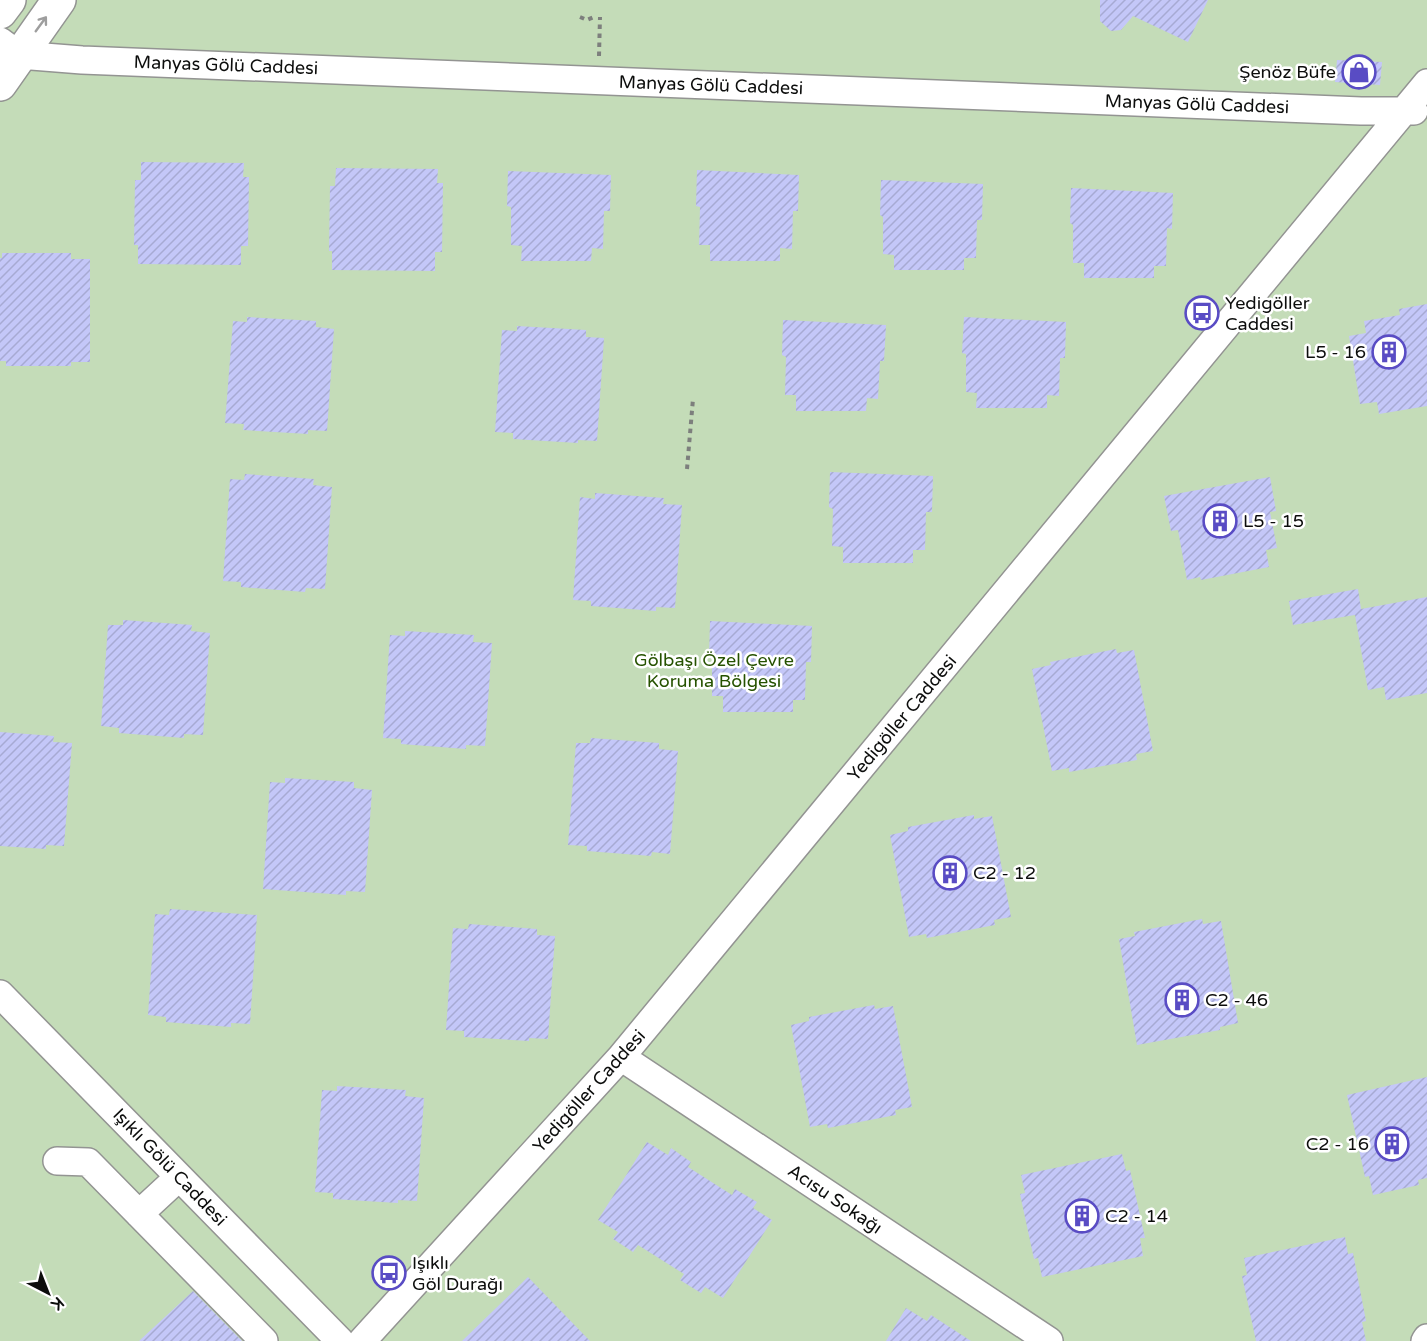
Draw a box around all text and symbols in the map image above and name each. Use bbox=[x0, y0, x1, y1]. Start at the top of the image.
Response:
one-way arrow bbox=[35, 17, 47, 33]
street label: Manyas Gölü Caddesi bbox=[133, 51, 319, 79]
shop icon: Şenöz Büfe bbox=[1341, 54, 1377, 90]
place label: Şenöz Büfe bbox=[1239, 61, 1336, 83]
street label: Manyas Gölü Caddesi bbox=[618, 71, 804, 99]
street label: Manyas Gölü Caddesi bbox=[1104, 90, 1290, 118]
place label: Yedigöller Caddesi bbox=[1225, 292, 1310, 335]
bus stop icon: Yedigöller Caddesi bbox=[1184, 295, 1220, 331]
building icon: L5 - 16 bbox=[1371, 334, 1407, 370]
place label: L5 - 16 bbox=[1305, 341, 1366, 363]
building icon: L5 - 15 bbox=[1202, 503, 1238, 539]
place label: L5 - 15 bbox=[1243, 510, 1304, 532]
park label: Gölbaşı Özel Çevre Koruma Bölgesi bbox=[634, 649, 794, 692]
street label: Yedigöller Caddesi bbox=[843, 650, 961, 786]
building icon: C2 - 12 bbox=[932, 855, 968, 891]
place label: C2 - 12 bbox=[973, 862, 1036, 884]
building icon: C2 - 46 bbox=[1164, 982, 1200, 1018]
place label: C2 - 46 bbox=[1205, 989, 1268, 1011]
street label: Yedigöller Caddesi bbox=[528, 1025, 650, 1157]
street label: Işıklı Gölü Caddesi bbox=[108, 1104, 232, 1230]
building icon: C2 - 16 bbox=[1374, 1126, 1410, 1162]
place label: C2 - 16 bbox=[1306, 1133, 1369, 1155]
street label: Acısu Sokağı bbox=[784, 1159, 886, 1239]
building icon: C2 - 14 bbox=[1064, 1198, 1100, 1234]
place label: C2 - 14 bbox=[1105, 1205, 1168, 1227]
place label: Işıklı Göl Durağı bbox=[412, 1252, 503, 1295]
bus stop icon: Işıklı Göl Durağı bbox=[371, 1255, 407, 1291]
north arrow bbox=[18, 1263, 78, 1323]
text: K bbox=[46, 1292, 68, 1315]

